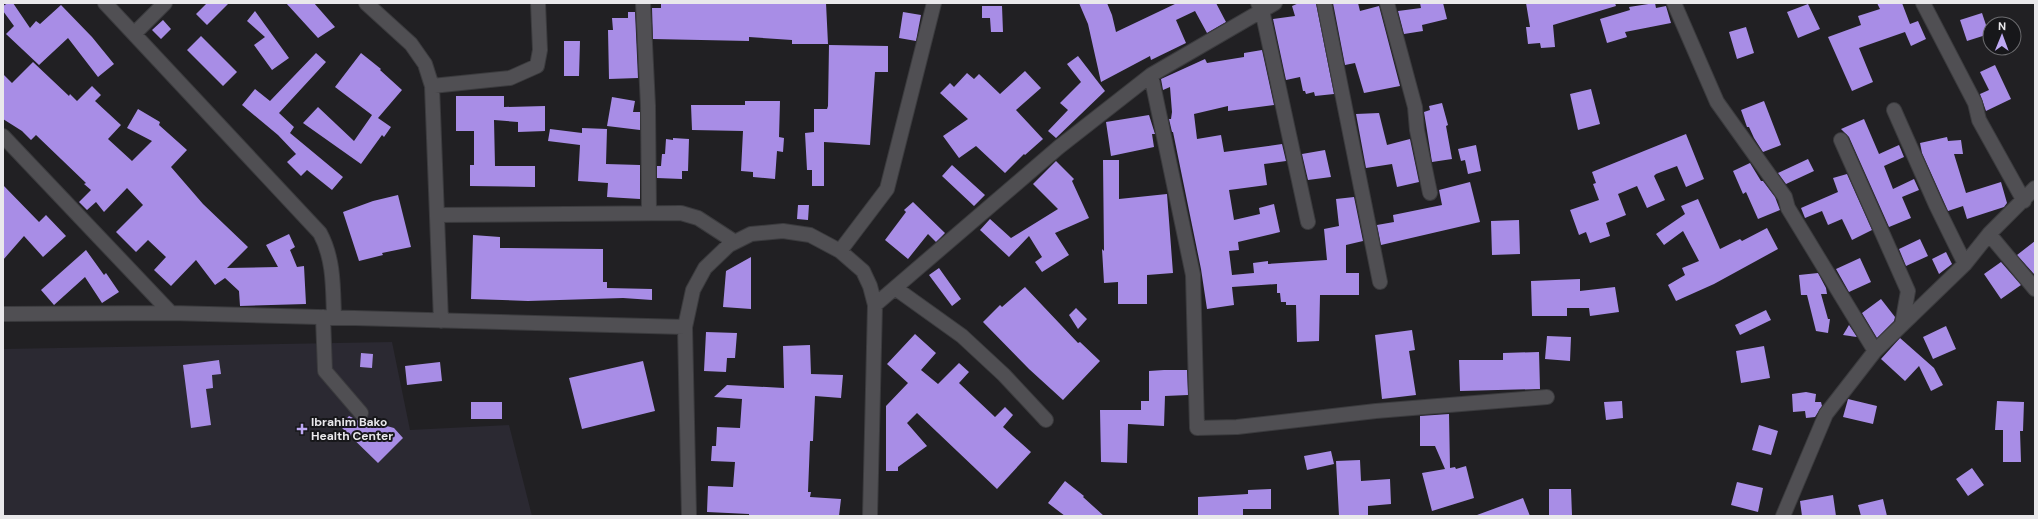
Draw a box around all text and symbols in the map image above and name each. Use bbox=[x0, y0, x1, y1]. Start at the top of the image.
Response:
north arrow bbox=[1982, 16, 2022, 56]
text: N bbox=[1998, 19, 2006, 33]
place label: Ibrahim Bako Health Center bbox=[311, 414, 393, 444]
marker: Ibrahim Bako Health Center bbox=[296, 423, 308, 435]

